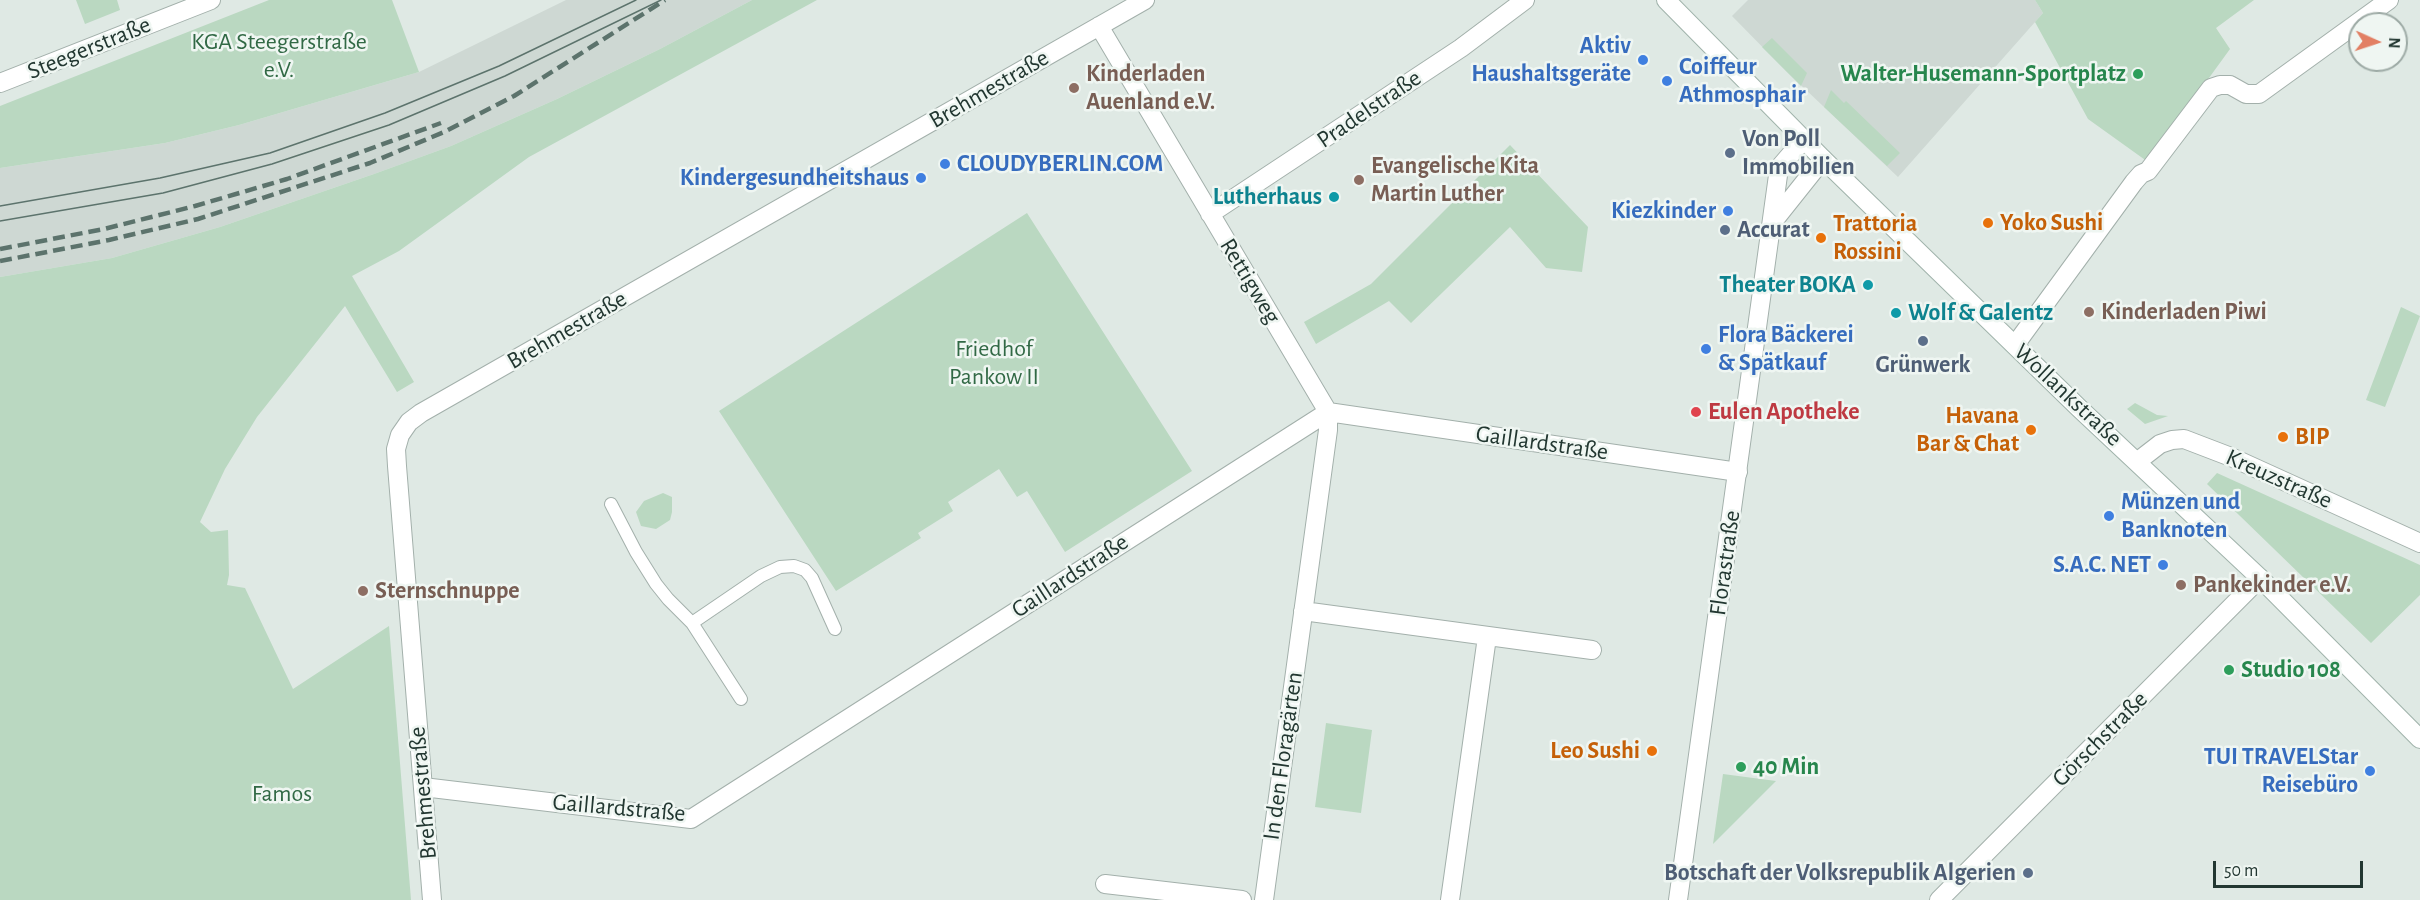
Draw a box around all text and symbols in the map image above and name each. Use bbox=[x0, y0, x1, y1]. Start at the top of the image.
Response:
street label: Steegerstraße bbox=[23, 10, 155, 86]
north arrow bbox=[2348, 12, 2408, 72]
park label: KGA Steegerstraße e.V. bbox=[191, 28, 367, 84]
place label: Aktiv Haushaltsgeräte bbox=[1471, 32, 1631, 88]
text: N bbox=[2386, 37, 2402, 49]
street label: Brehmestraße bbox=[924, 43, 1054, 135]
marker: Aktiv Haushaltsgeräte bbox=[1636, 53, 1650, 67]
place label: Coiffeur Athmosphair bbox=[1679, 53, 1806, 109]
place label: Kinderladen Auenland e.V. bbox=[1086, 60, 1215, 116]
place label: Walter-Husemann-Sportplatz bbox=[1840, 60, 2126, 88]
street label: Pradelstraße bbox=[1311, 64, 1427, 154]
marker: Walter-Husemann-Sportplatz bbox=[2131, 67, 2145, 81]
marker: Coiffeur Athmosphair bbox=[1660, 74, 1674, 88]
marker: Kinderladen Auenland e.V. bbox=[1067, 81, 1081, 95]
place label: Von Poll Immobilien bbox=[1742, 125, 1855, 181]
marker: Von Poll Immobilien bbox=[1723, 146, 1737, 160]
place label: CLOUDYBERLIN.COM bbox=[957, 150, 1163, 178]
place label: Evangelische Kita Martin Luther bbox=[1371, 152, 1539, 208]
marker: CLOUDYBERLIN.COM bbox=[938, 157, 952, 171]
place label: Kindergesundheitshaus bbox=[680, 164, 909, 192]
marker: Kindergesundheitshaus bbox=[914, 171, 928, 185]
marker: Evangelische Kita Martin Luther bbox=[1352, 173, 1366, 187]
place label: Lutherhaus bbox=[1213, 183, 1322, 211]
marker: Lutherhaus bbox=[1327, 190, 1341, 204]
place label: Kiezkinder bbox=[1611, 197, 1716, 225]
marker: Kiezkinder bbox=[1721, 204, 1735, 218]
place label: Yoko Sushi bbox=[2000, 209, 2103, 237]
place label: Trattoria Rossini bbox=[1833, 210, 1917, 266]
place label: Accurat bbox=[1737, 216, 1810, 244]
marker: Yoko Sushi bbox=[1981, 216, 1995, 230]
marker: Accurat bbox=[1718, 223, 1732, 237]
marker: Trattoria Rossini bbox=[1814, 231, 1828, 245]
street label: Rettigweg bbox=[1213, 233, 1287, 329]
place label: Theater BOKA bbox=[1719, 271, 1856, 299]
marker: Theater BOKA bbox=[1861, 278, 1875, 292]
street label: Brehmestraße bbox=[502, 284, 632, 376]
place label: Kinderladen Piwi bbox=[2101, 298, 2267, 326]
place label: Wolf & Galentz bbox=[1908, 299, 2053, 327]
marker: Kinderladen Piwi bbox=[2082, 305, 2096, 319]
marker: Wolf & Galentz bbox=[1889, 306, 1903, 320]
place label: Flora Bäckerei & Spätkauf bbox=[1718, 321, 1854, 377]
marker: Grünwerk bbox=[1916, 334, 1930, 348]
park label: Friedhof Pankow II bbox=[949, 335, 1039, 391]
street label: Wollankstraße bbox=[2008, 338, 2128, 452]
marker: Flora Bäckerei & Spätkauf bbox=[1699, 342, 1713, 356]
place label: Grünwerk bbox=[1876, 351, 1970, 379]
place label: Eulen Apotheke bbox=[1708, 398, 1859, 426]
place label: Havana Bar & Chat bbox=[1916, 402, 2019, 458]
marker: Eulen Apotheke bbox=[1689, 405, 1703, 419]
street label: Gaillardstraße bbox=[1474, 419, 1610, 467]
marker: Havana Bar & Chat bbox=[2024, 423, 2038, 437]
place label: BIP bbox=[2295, 423, 2329, 451]
marker: BIP bbox=[2276, 430, 2290, 444]
street label: Kreuzstraße bbox=[2221, 443, 2337, 515]
place label: Münzen und Banknoten bbox=[2121, 488, 2240, 544]
street label: Florastraße bbox=[1703, 509, 1747, 617]
marker: Münzen und Banknoten bbox=[2102, 509, 2116, 523]
street label: Gaillardstraße bbox=[1006, 528, 1134, 624]
place label: S.A.C. NET bbox=[2053, 551, 2151, 579]
marker: S.A.C. NET bbox=[2156, 558, 2170, 572]
place label: Pankekinder e.V. bbox=[2193, 571, 2351, 599]
place label: Sternschnuppe bbox=[375, 577, 520, 605]
marker: Pankekinder e.V. bbox=[2174, 578, 2188, 592]
marker: Sternschnuppe bbox=[356, 584, 370, 598]
place label: Studio 108 bbox=[2241, 656, 2341, 684]
marker: Studio 108 bbox=[2222, 663, 2236, 677]
street label: In den Floragärten bbox=[1257, 670, 1309, 842]
street label: Görschstraße bbox=[2046, 685, 2154, 793]
street label: Brehmestraße bbox=[403, 725, 443, 861]
place label: Leo Sushi bbox=[1550, 737, 1640, 765]
place label: TUI TRAVELStar Reisebüro bbox=[2204, 743, 2358, 799]
marker: Leo Sushi bbox=[1645, 744, 1659, 758]
place label: 40 Min bbox=[1753, 753, 1819, 781]
marker: 40 Min bbox=[1734, 760, 1748, 774]
marker: TUI TRAVELStar Reisebüro bbox=[2363, 764, 2377, 778]
park label: Famos bbox=[252, 780, 312, 808]
street label: Gaillardstraße bbox=[551, 788, 687, 828]
scale bar bbox=[2216, 849, 2366, 887]
place label: Botschaft der Volksrepublik Algerien bbox=[1664, 859, 2016, 887]
text: 50 m bbox=[2224, 862, 2258, 880]
marker: Botschaft der Volksrepublik Algerien bbox=[2021, 866, 2035, 880]

